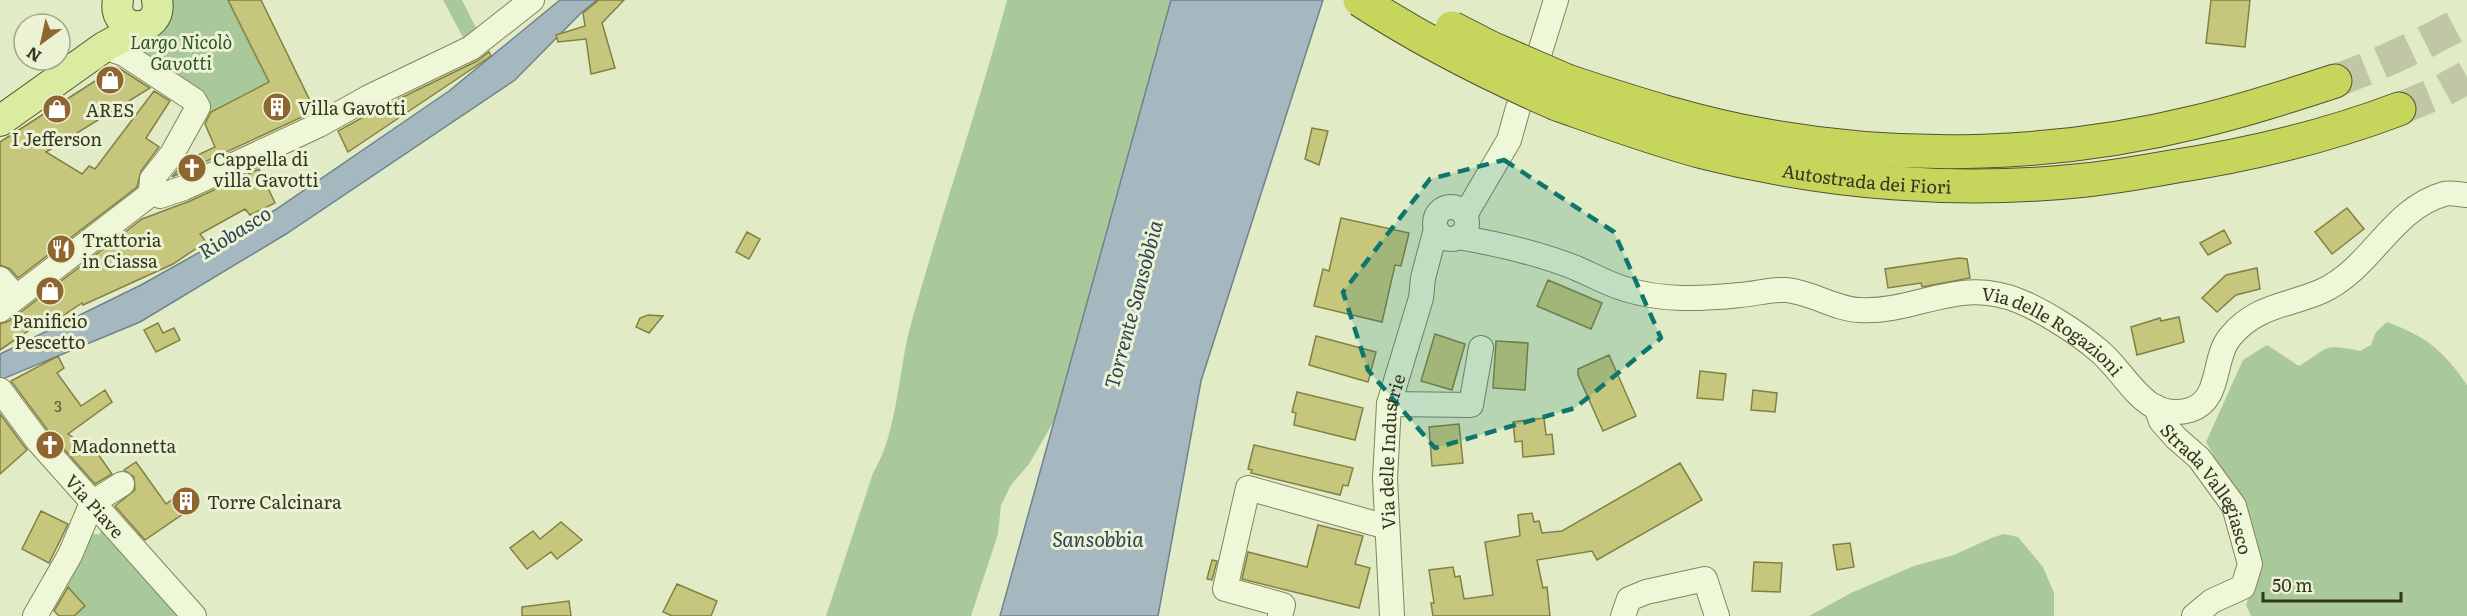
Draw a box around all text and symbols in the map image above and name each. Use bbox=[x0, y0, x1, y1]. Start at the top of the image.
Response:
north arrow bbox=[12, 12, 72, 72]
park label: Largo Nicolò Gavotti bbox=[130, 28, 232, 76]
text: N bbox=[21, 42, 45, 69]
shop icon: ARES bbox=[94, 64, 126, 96]
building icon: Villa Gavotti bbox=[261, 91, 293, 123]
shop icon: I Jefferson bbox=[41, 93, 73, 125]
place label: Villa Gavotti bbox=[298, 94, 406, 121]
place label: ARES bbox=[86, 96, 134, 123]
place label: I Jefferson bbox=[12, 125, 102, 152]
place label: Cappella di villa Gavotti bbox=[213, 145, 319, 193]
church icon: Cappella di villa Gavotti bbox=[176, 152, 208, 184]
street label: Autostrada dei Fiori bbox=[1780, 156, 1952, 199]
water label: Riobasco bbox=[192, 197, 276, 265]
water label: Torrente Sansobbia bbox=[1095, 216, 1169, 391]
place label: Trattoria in Ciassa bbox=[82, 226, 162, 274]
restaurant icon: Trattoria in Ciassa bbox=[45, 233, 77, 265]
shop icon: Panificio Pescetto bbox=[34, 275, 66, 307]
street label: Via delle Rogazioni bbox=[1980, 279, 2130, 381]
place label: Panificio Pescetto bbox=[12, 307, 88, 355]
street label: Via delle Industrie bbox=[1371, 370, 1411, 530]
house number: 3 bbox=[54, 394, 62, 417]
street label: Strada Vallegiasco bbox=[2155, 417, 2260, 557]
church icon: Madonnetta bbox=[34, 429, 66, 461]
place label: Madonnetta bbox=[71, 432, 176, 459]
street label: Via Piave bbox=[60, 467, 131, 543]
building icon: Torre Calcinara bbox=[170, 485, 202, 517]
place label: Torre Calcinara bbox=[207, 488, 342, 515]
water label: Sansobbia bbox=[1052, 523, 1144, 553]
scale bar bbox=[2263, 565, 2401, 603]
text: 50 m bbox=[2272, 571, 2313, 598]

